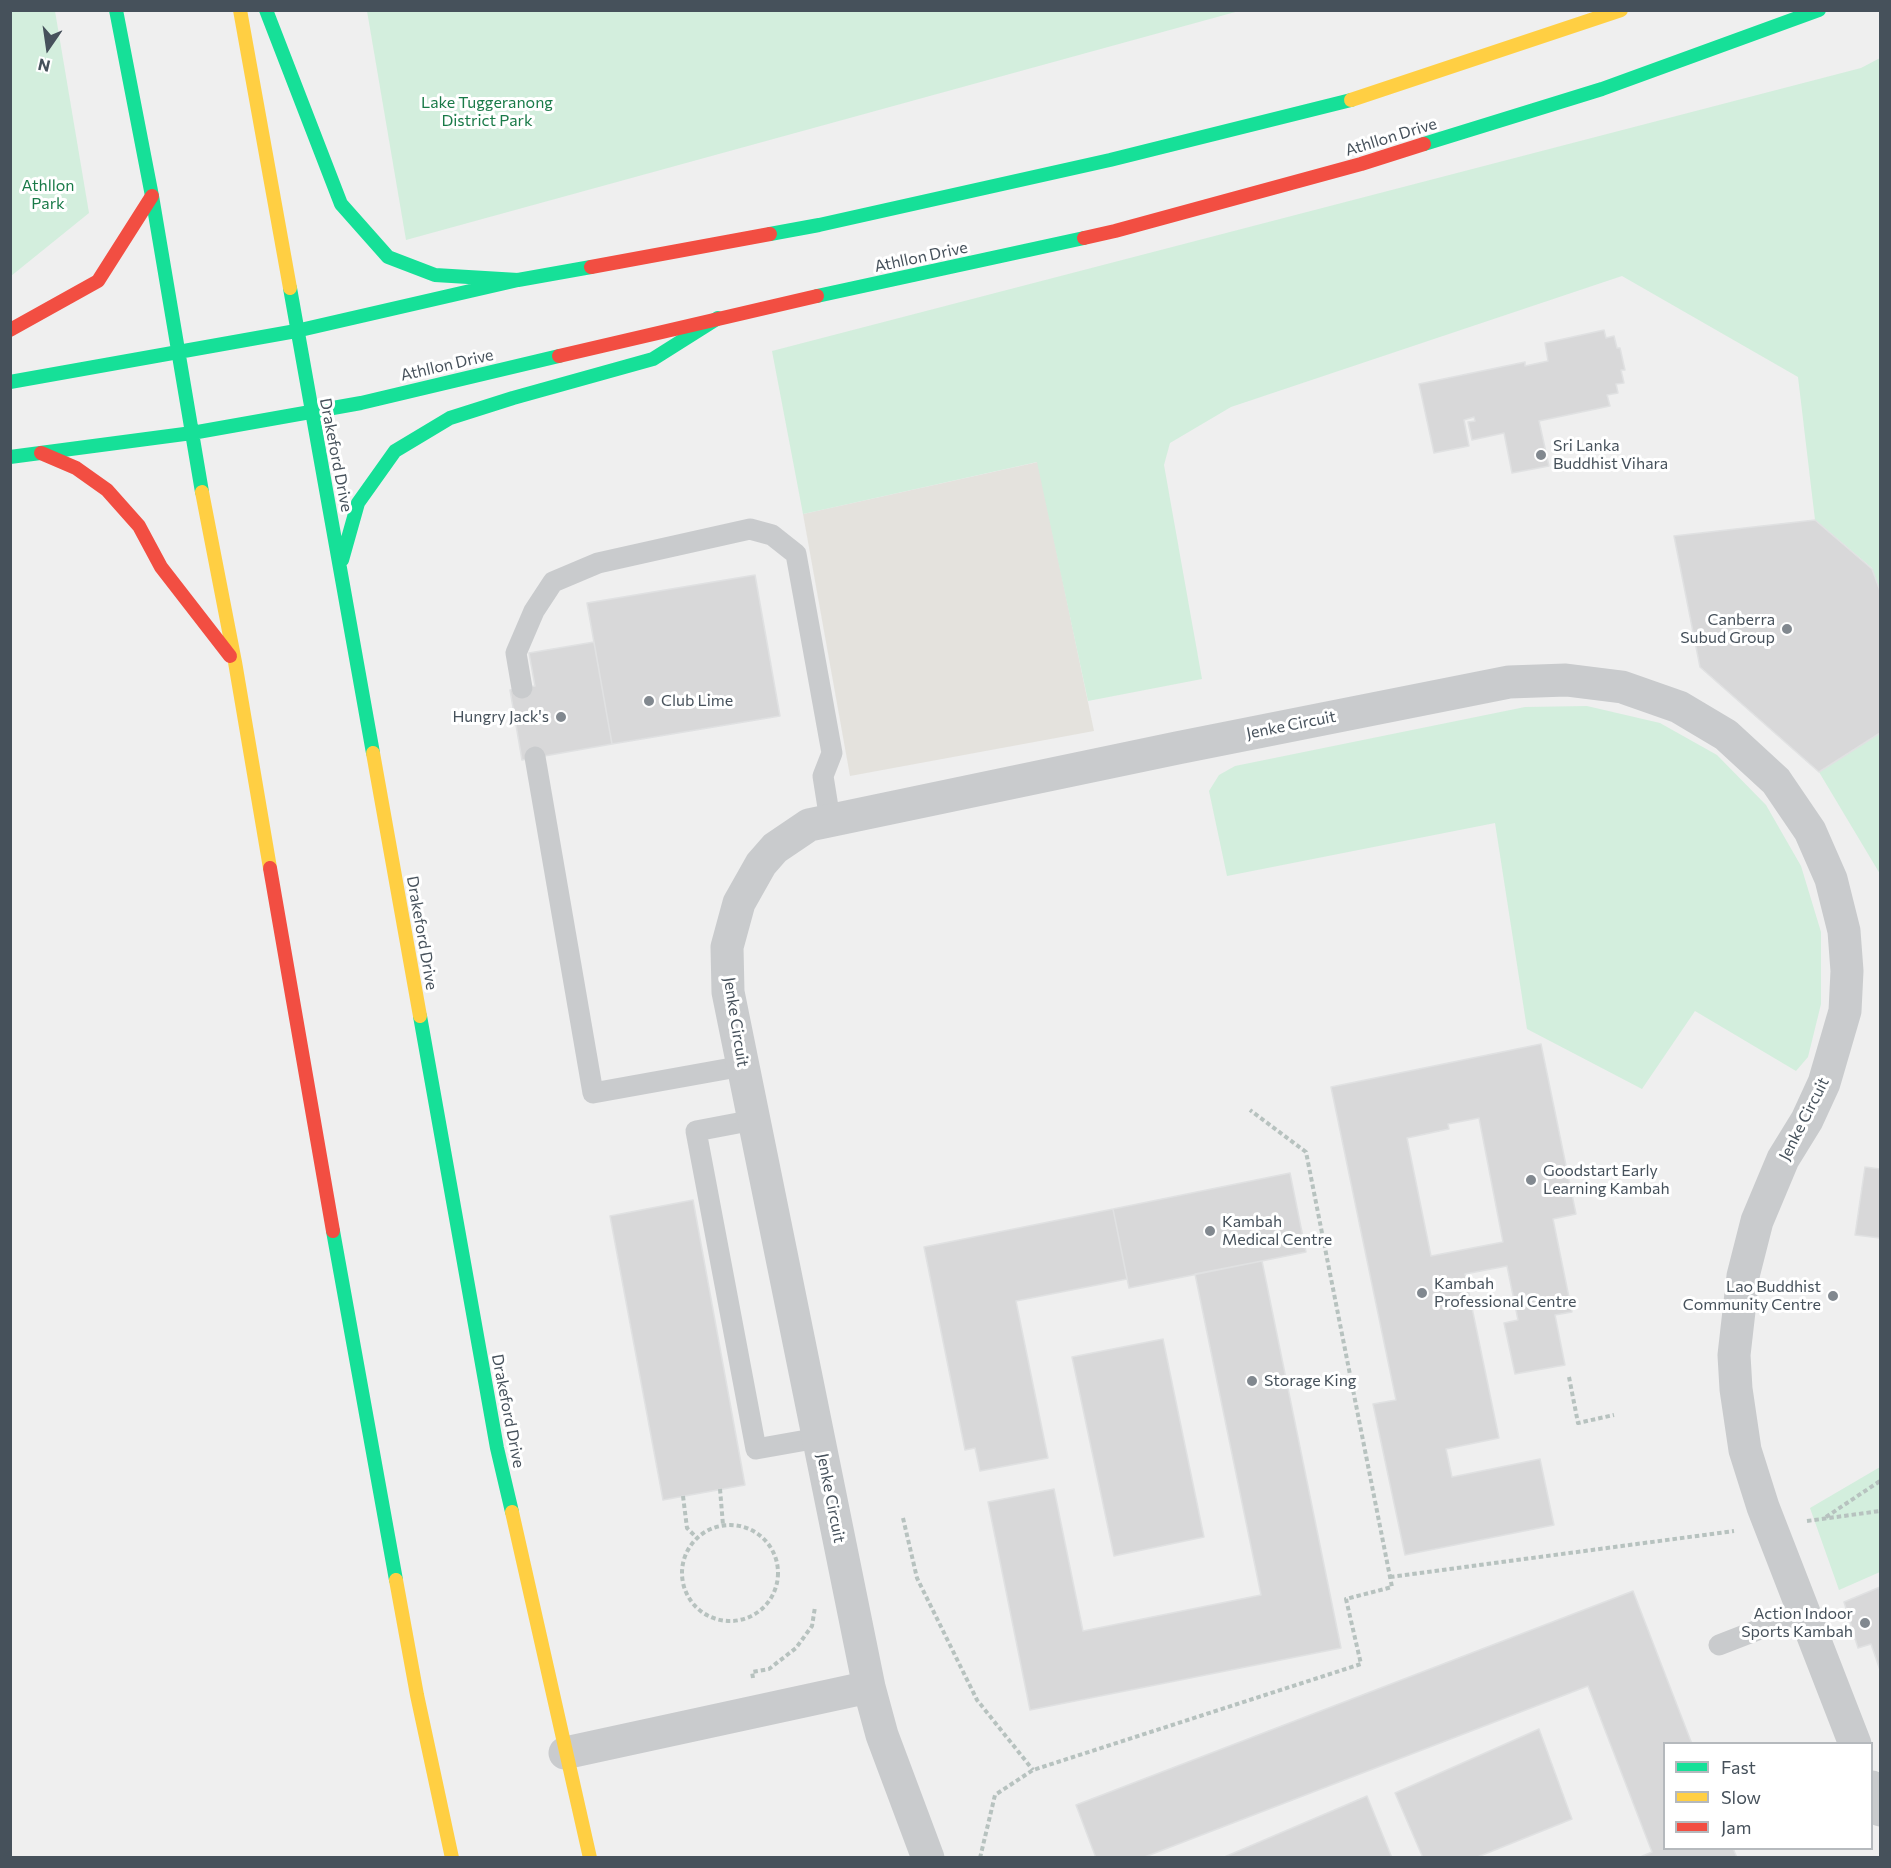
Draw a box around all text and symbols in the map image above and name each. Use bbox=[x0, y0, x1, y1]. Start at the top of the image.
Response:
north arrow bbox=[18, 18, 78, 78]
text: N bbox=[36, 55, 52, 77]
park label: Lake Tuggeranong District Park bbox=[421, 93, 553, 131]
street label: Athllon Drive bbox=[1343, 114, 1439, 160]
park label: Athllon Park bbox=[22, 176, 74, 214]
street label: Athllon Drive bbox=[873, 238, 969, 276]
street label: Athllon Drive bbox=[399, 345, 495, 385]
street label: Drakeford Drive bbox=[316, 396, 356, 514]
place label: Sri Lanka Buddhist Vihara bbox=[1553, 436, 1668, 474]
marker: Sri Lanka Buddhist Vihara bbox=[1534, 448, 1548, 462]
place label: Canberra Subud Group bbox=[1680, 610, 1775, 648]
marker: Canberra Subud Group bbox=[1780, 622, 1794, 636]
place label: Club Lime bbox=[661, 691, 733, 711]
marker: Club Lime bbox=[642, 694, 656, 708]
place label: Hungry Jack's bbox=[452, 707, 549, 727]
street label: Jenke Circuit bbox=[1245, 707, 1337, 743]
marker: Hungry Jack's bbox=[554, 710, 568, 724]
street label: Drakeford Drive bbox=[403, 874, 441, 992]
street label: Jenke Circuit bbox=[719, 976, 753, 1068]
street label: Jenke Circuit bbox=[1775, 1074, 1833, 1164]
place label: Goodstart Early Learning Kambah bbox=[1543, 1161, 1670, 1199]
marker: Goodstart Early Learning Kambah bbox=[1524, 1173, 1538, 1187]
place label: Kambah Medical Centre bbox=[1222, 1212, 1332, 1250]
marker: Kambah Medical Centre bbox=[1203, 1224, 1217, 1238]
place label: Kambah Professional Centre bbox=[1434, 1274, 1577, 1312]
place label: Lao Buddhist Community Centre bbox=[1683, 1277, 1821, 1315]
marker: Kambah Professional Centre bbox=[1415, 1286, 1429, 1300]
marker: Lao Buddhist Community Centre bbox=[1826, 1289, 1840, 1303]
street label: Drakeford Drive bbox=[488, 1352, 528, 1470]
place label: Storage King bbox=[1264, 1371, 1357, 1391]
marker: Storage King bbox=[1245, 1374, 1259, 1388]
street label: Jenke Circuit bbox=[813, 1452, 849, 1544]
place label: Action Indoor Sports Kambah bbox=[1741, 1604, 1853, 1642]
marker: Action Indoor Sports Kambah bbox=[1858, 1616, 1872, 1630]
legend bbox=[1663, 1742, 1873, 1850]
text: Fast bbox=[1721, 1756, 1756, 1778]
text: Slow bbox=[1721, 1786, 1761, 1808]
text: Jam bbox=[1721, 1816, 1751, 1838]

